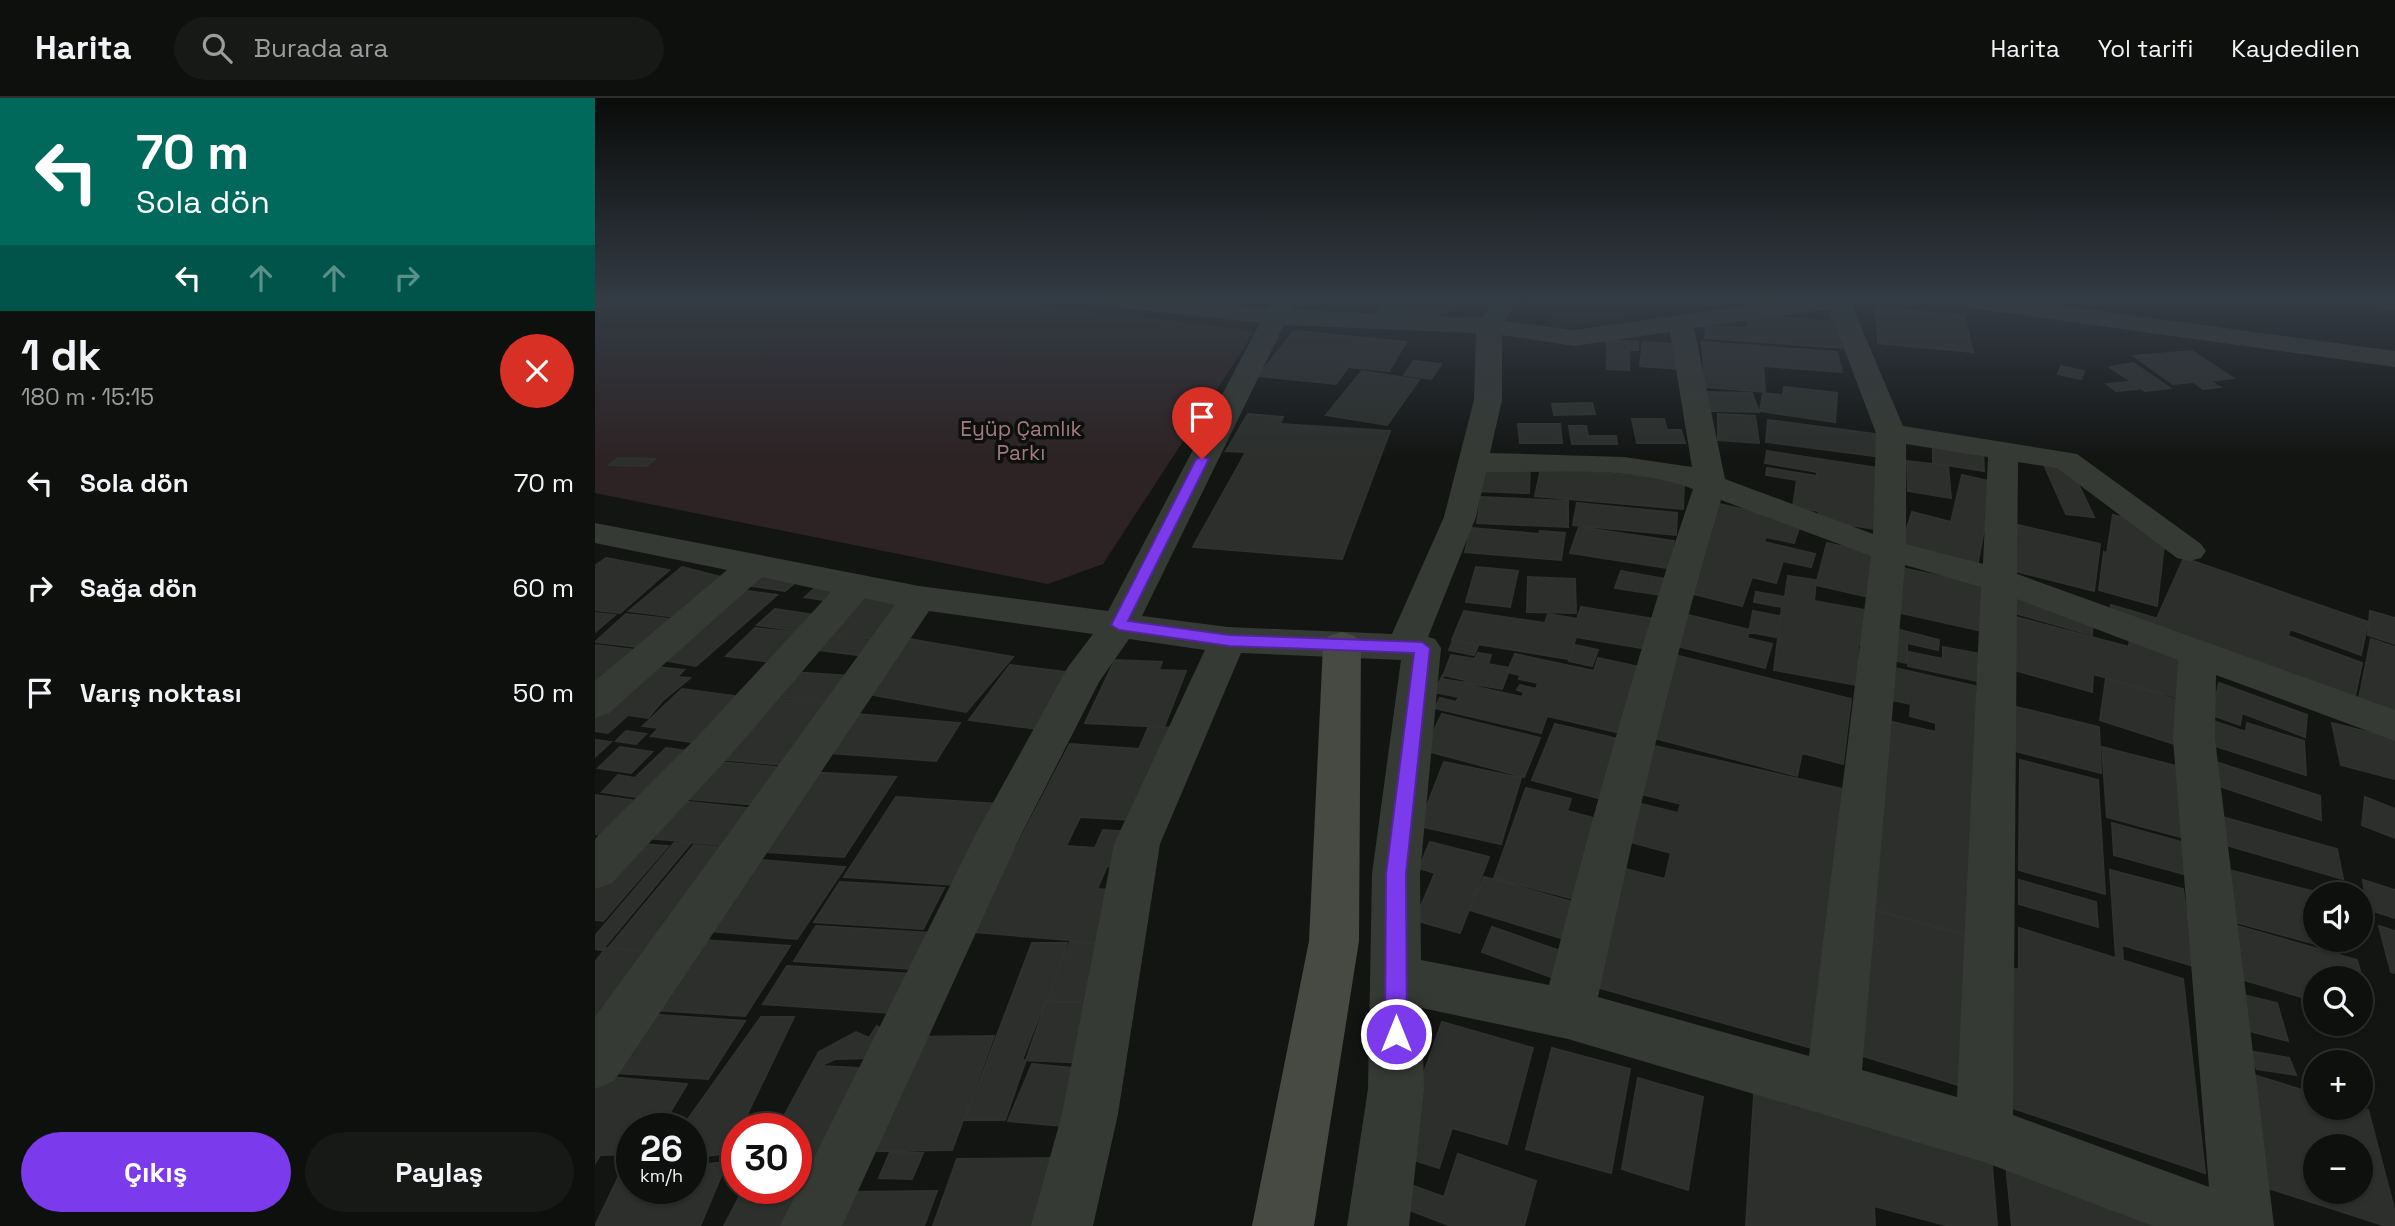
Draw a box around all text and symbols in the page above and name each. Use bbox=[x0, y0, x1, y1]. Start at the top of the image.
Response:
search box bbox=[174, 17, 664, 80]
text: Harita bbox=[35, 27, 132, 69]
icon: search bbox=[198, 29, 236, 67]
text: Burada ara bbox=[254, 31, 388, 65]
text: Harita bbox=[1990, 33, 2060, 64]
text: Yol tarifi bbox=[2098, 33, 2193, 64]
text: Kaydedilen bbox=[2231, 33, 2360, 64]
text: 70 m bbox=[136, 121, 249, 183]
icon: left bbox=[21, 126, 112, 217]
text: Sola dön bbox=[136, 182, 270, 222]
icon: left bbox=[169, 259, 207, 297]
icon: ahead bbox=[242, 259, 280, 297]
icon: ahead bbox=[315, 259, 353, 297]
icon: right bbox=[388, 259, 426, 297]
text: 1 dk bbox=[21, 329, 101, 382]
button: close bbox=[500, 334, 574, 408]
text: 180 m · 15:15 bbox=[21, 382, 154, 412]
pin bbox=[1172, 387, 1232, 459]
icon: arrive bbox=[1183, 398, 1221, 436]
park label: Eyüp Çamlık Parkı bbox=[960, 415, 1082, 466]
icon: left bbox=[21, 464, 59, 502]
text: Sola dön bbox=[80, 466, 189, 500]
text: 70 m bbox=[514, 466, 574, 500]
icon: right bbox=[21, 569, 59, 607]
text: Sağa dön bbox=[80, 571, 197, 605]
text: 60 m bbox=[512, 571, 574, 605]
icon: arrive bbox=[21, 674, 59, 712]
text: Varış noktası bbox=[80, 676, 242, 710]
text: 50 m bbox=[513, 676, 574, 710]
map controls bbox=[2303, 882, 2373, 1204]
button: sound bbox=[2303, 882, 2373, 952]
button: search bbox=[2303, 966, 2373, 1036]
position arrow bbox=[1359, 997, 1433, 1071]
button: + bbox=[2303, 1050, 2373, 1120]
speed limit sign: 30 bbox=[721, 1113, 812, 1204]
text: 26 bbox=[640, 1127, 683, 1171]
button: Çıkış bbox=[21, 1132, 291, 1212]
button: Paylaş bbox=[305, 1132, 574, 1212]
button: − bbox=[2303, 1134, 2373, 1204]
text: km/h bbox=[640, 1164, 683, 1187]

